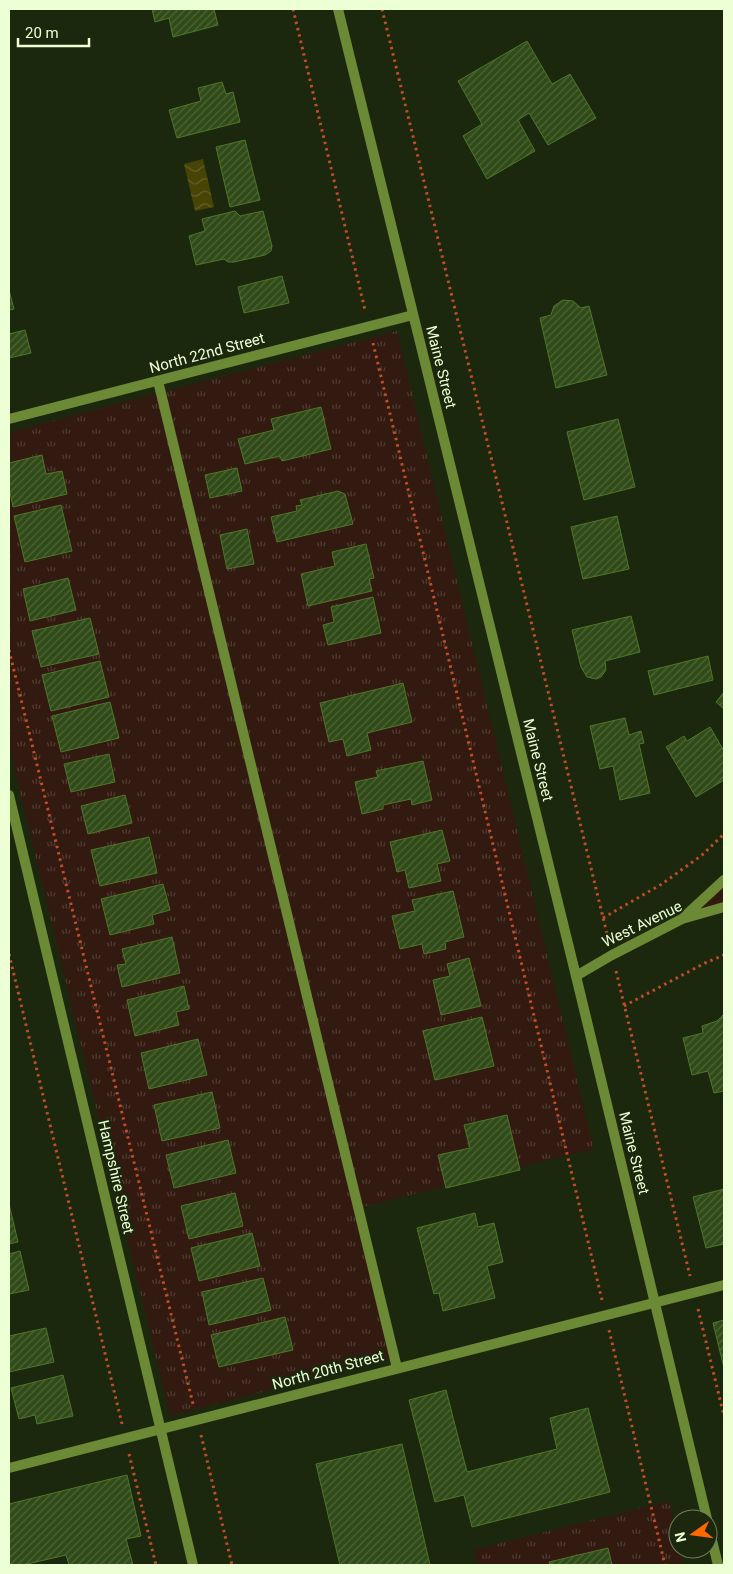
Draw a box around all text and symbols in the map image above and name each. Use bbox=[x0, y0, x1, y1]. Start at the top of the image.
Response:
scale bar bbox=[18, 15, 89, 47]
text: 20 m bbox=[25, 24, 59, 42]
street label: Maine Street bbox=[422, 324, 460, 410]
street label: North 22nd Street bbox=[147, 329, 267, 377]
street label: Maine Street bbox=[519, 717, 557, 803]
street label: West Avenue bbox=[599, 897, 685, 951]
street label: Maine Street bbox=[615, 1110, 653, 1196]
street label: Hampshire Street bbox=[94, 1118, 138, 1236]
street label: North 20th Street bbox=[270, 1346, 386, 1394]
north arrow bbox=[668, 1509, 718, 1559]
text: N bbox=[671, 1530, 689, 1544]

